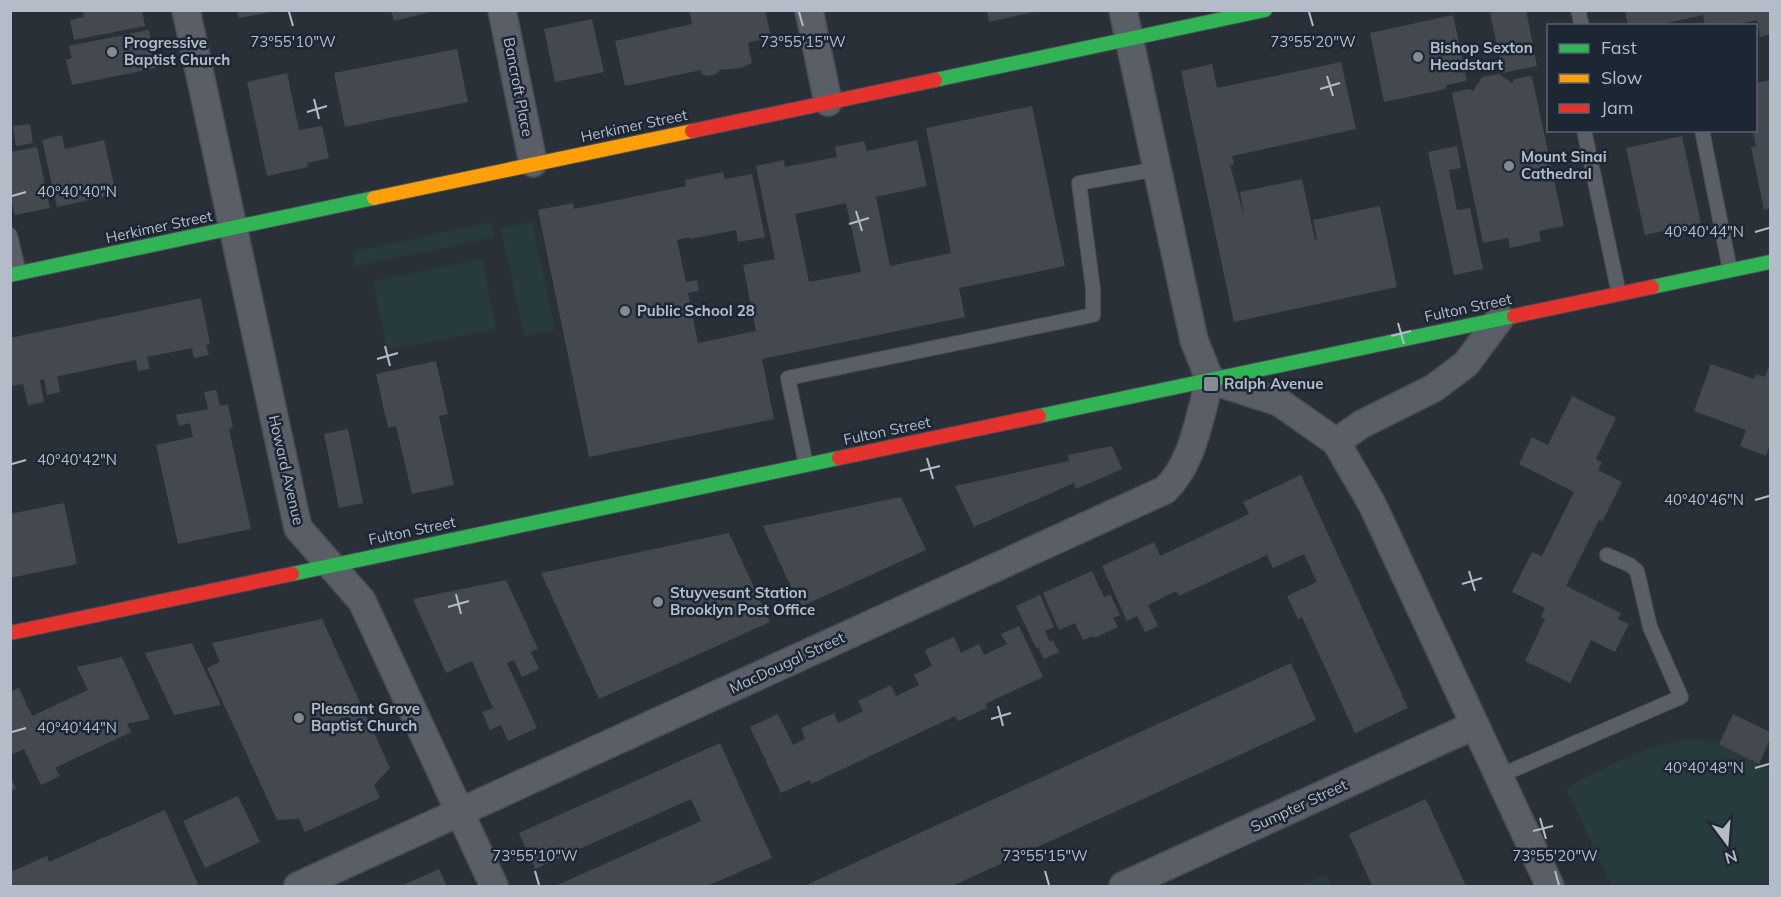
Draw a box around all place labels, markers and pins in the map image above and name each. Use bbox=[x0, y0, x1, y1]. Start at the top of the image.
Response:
place label: Progressive Baptist Church bbox=[124, 33, 230, 69]
place label: Bishop Sexton Headstart bbox=[1430, 38, 1533, 74]
marker: Progressive Baptist Church bbox=[105, 45, 119, 59]
marker: Bishop Sexton Headstart bbox=[1411, 50, 1425, 64]
place label: Mount Sinai Cathedral bbox=[1521, 147, 1607, 183]
marker: Mount Sinai Cathedral bbox=[1502, 159, 1516, 173]
place label: Public School 28 bbox=[637, 301, 755, 320]
marker: Public School 28 bbox=[618, 304, 632, 318]
place label: Ralph Avenue bbox=[1224, 374, 1323, 393]
marker: Ralph Avenue bbox=[1202, 375, 1220, 393]
place label: Stuyvesant Station Brooklyn Post Office bbox=[670, 583, 815, 619]
marker: Stuyvesant Station Brooklyn Post Office bbox=[651, 595, 665, 609]
place label: Pleasant Grove Baptist Church bbox=[311, 699, 420, 735]
marker: Pleasant Grove Baptist Church bbox=[292, 711, 306, 725]

